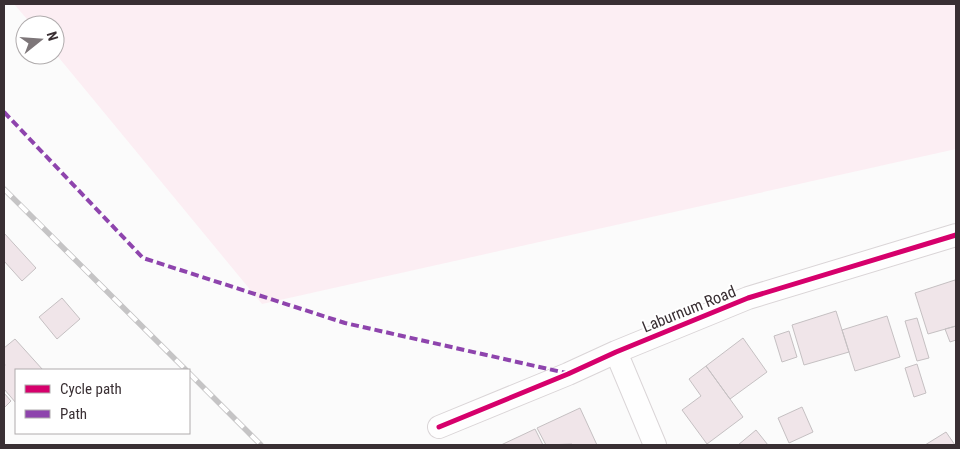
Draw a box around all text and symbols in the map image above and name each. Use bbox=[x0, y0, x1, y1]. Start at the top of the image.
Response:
north arrow bbox=[15, 15, 65, 65]
text: N bbox=[44, 30, 61, 43]
street label: Laburnum Road bbox=[639, 282, 739, 336]
legend bbox=[15, 369, 190, 434]
text: Cycle path bbox=[60, 380, 122, 398]
text: Path bbox=[60, 405, 87, 423]

